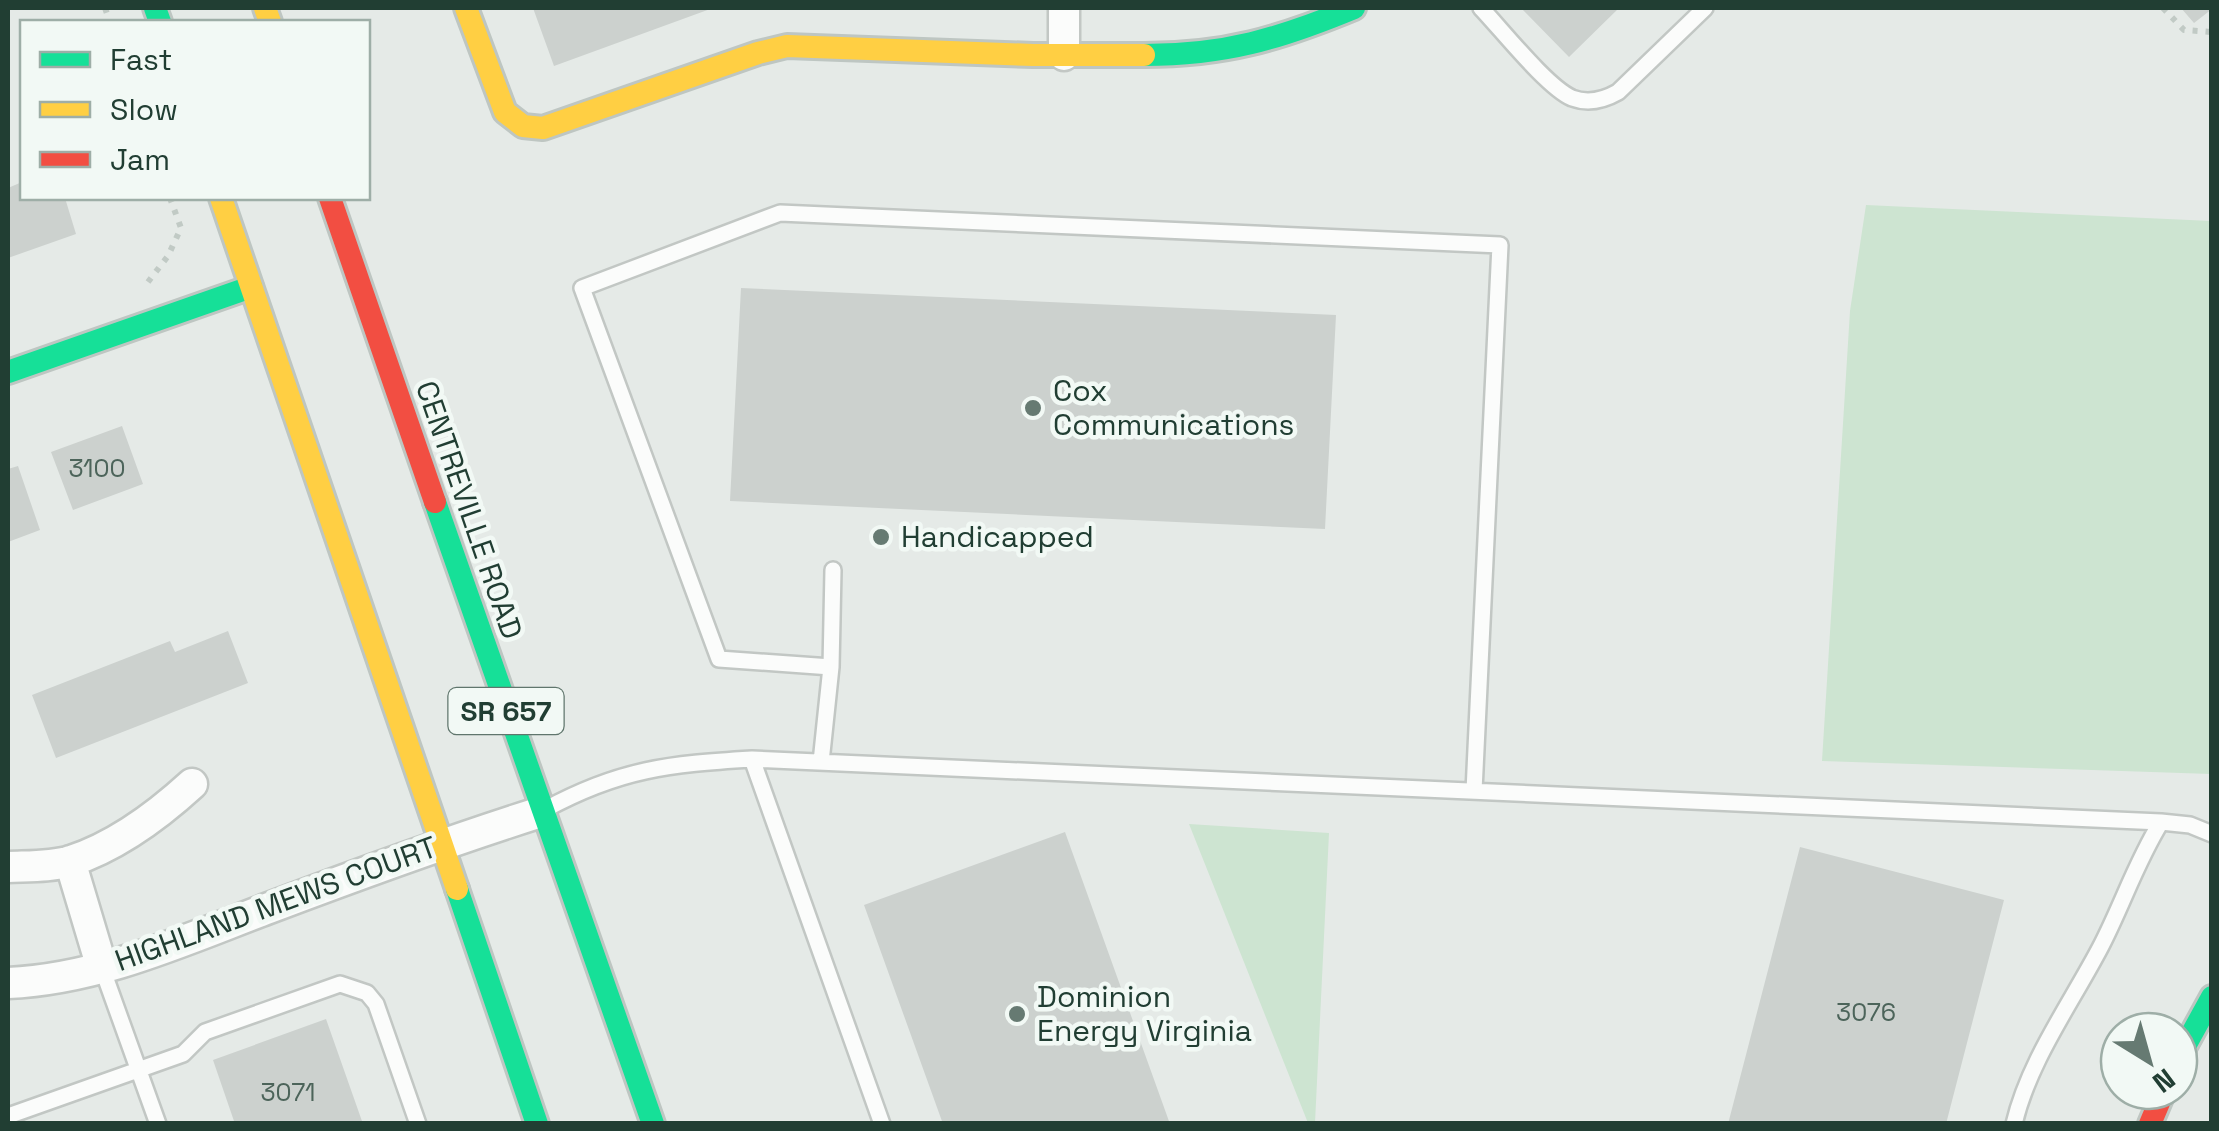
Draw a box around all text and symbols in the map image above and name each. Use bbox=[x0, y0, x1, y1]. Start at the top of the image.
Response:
legend bbox=[20, 20, 370, 200]
text: Fast bbox=[110, 40, 172, 79]
text: Slow bbox=[110, 90, 178, 129]
text: Jam bbox=[110, 140, 170, 179]
place label: Cox Communications bbox=[1053, 371, 1294, 444]
street label: CENTREVILLE ROAD bbox=[407, 376, 532, 644]
marker: Cox Communications bbox=[1022, 397, 1044, 419]
house number: 3100 bbox=[68, 452, 126, 484]
place label: Handicapped bbox=[901, 517, 1094, 556]
marker: Handicapped bbox=[870, 526, 892, 548]
road number: SR 657 bbox=[448, 688, 564, 734]
street label: HIGHLAND MEWS COURT bbox=[109, 827, 442, 980]
place label: Dominion Energy Virginia bbox=[1037, 977, 1252, 1050]
house number: 3076 bbox=[1836, 996, 1896, 1028]
marker: Dominion Energy Virginia bbox=[1006, 1003, 1028, 1025]
north arrow bbox=[2099, 1011, 2199, 1111]
text: N bbox=[2146, 1061, 2182, 1101]
house number: 3071 bbox=[261, 1076, 315, 1108]

